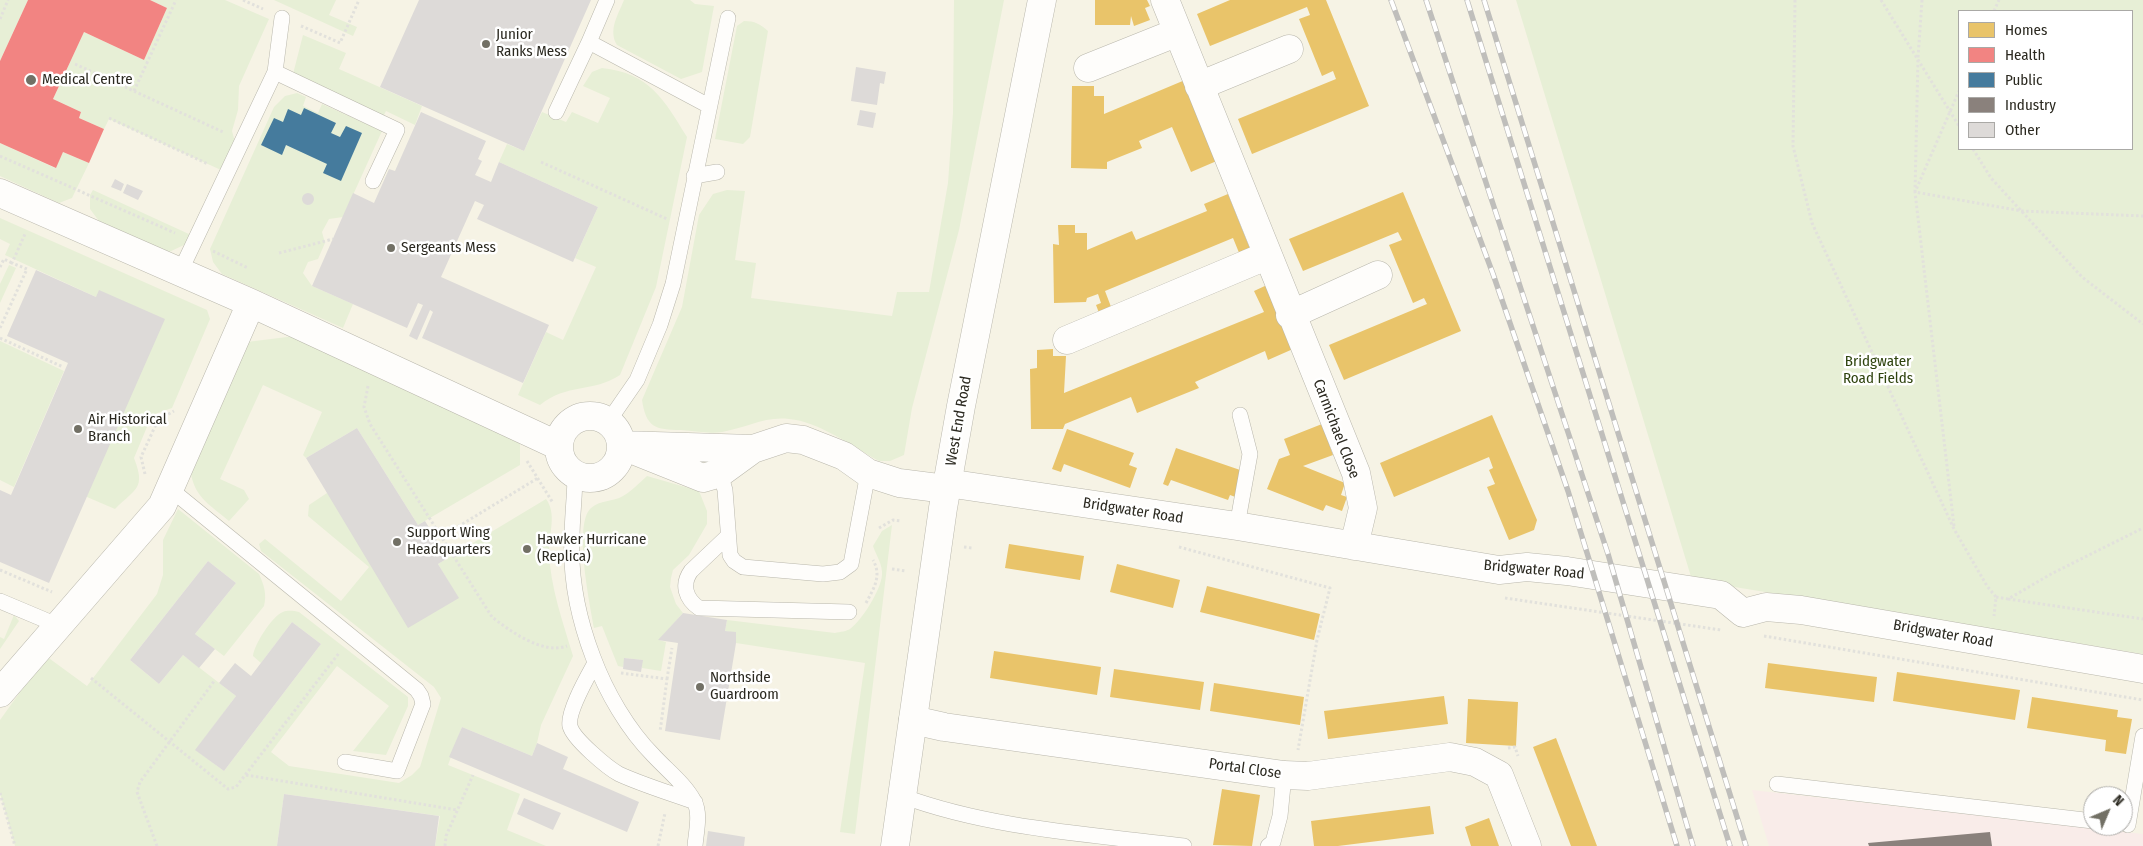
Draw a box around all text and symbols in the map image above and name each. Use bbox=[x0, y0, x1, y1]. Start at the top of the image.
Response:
legend bbox=[1958, 10, 2133, 150]
text: Homes bbox=[2005, 21, 2047, 39]
place label: Junior Ranks Mess bbox=[496, 26, 567, 61]
marker: Junior Ranks Mess bbox=[480, 38, 492, 50]
text: Health bbox=[2005, 46, 2045, 64]
place label: Medical Centre bbox=[42, 71, 133, 89]
text: Public bbox=[2005, 71, 2042, 89]
marker: Medical Centre bbox=[24, 73, 38, 87]
text: Industry bbox=[2005, 96, 2056, 114]
text: Other bbox=[2005, 121, 2040, 139]
place label: Sergeants Mess bbox=[401, 239, 496, 257]
marker: Sergeants Mess bbox=[385, 242, 397, 254]
park label: Bridgwater Road Fields bbox=[1843, 353, 1913, 388]
street label: West End Road bbox=[942, 375, 976, 467]
street label: Carmichael Close bbox=[1309, 377, 1363, 481]
place label: Air Historical Branch bbox=[88, 411, 167, 446]
marker: Air Historical Branch bbox=[72, 423, 84, 435]
street label: Bridgwater Road bbox=[1082, 494, 1184, 528]
place label: Support Wing Headquarters bbox=[407, 524, 491, 559]
place label: Hawker Hurricane (Replica) bbox=[537, 531, 646, 566]
marker: Support Wing Headquarters bbox=[391, 536, 403, 548]
marker: Hawker Hurricane (Replica) bbox=[521, 543, 533, 555]
street label: Bridgwater Road bbox=[1483, 557, 1585, 583]
street label: Bridgwater Road bbox=[1892, 616, 1994, 652]
place label: Northside Guardroom bbox=[710, 669, 779, 704]
marker: Northside Guardroom bbox=[694, 681, 706, 693]
street label: Portal Close bbox=[1208, 755, 1282, 783]
north arrow bbox=[2083, 786, 2133, 836]
text: N bbox=[2109, 792, 2127, 810]

